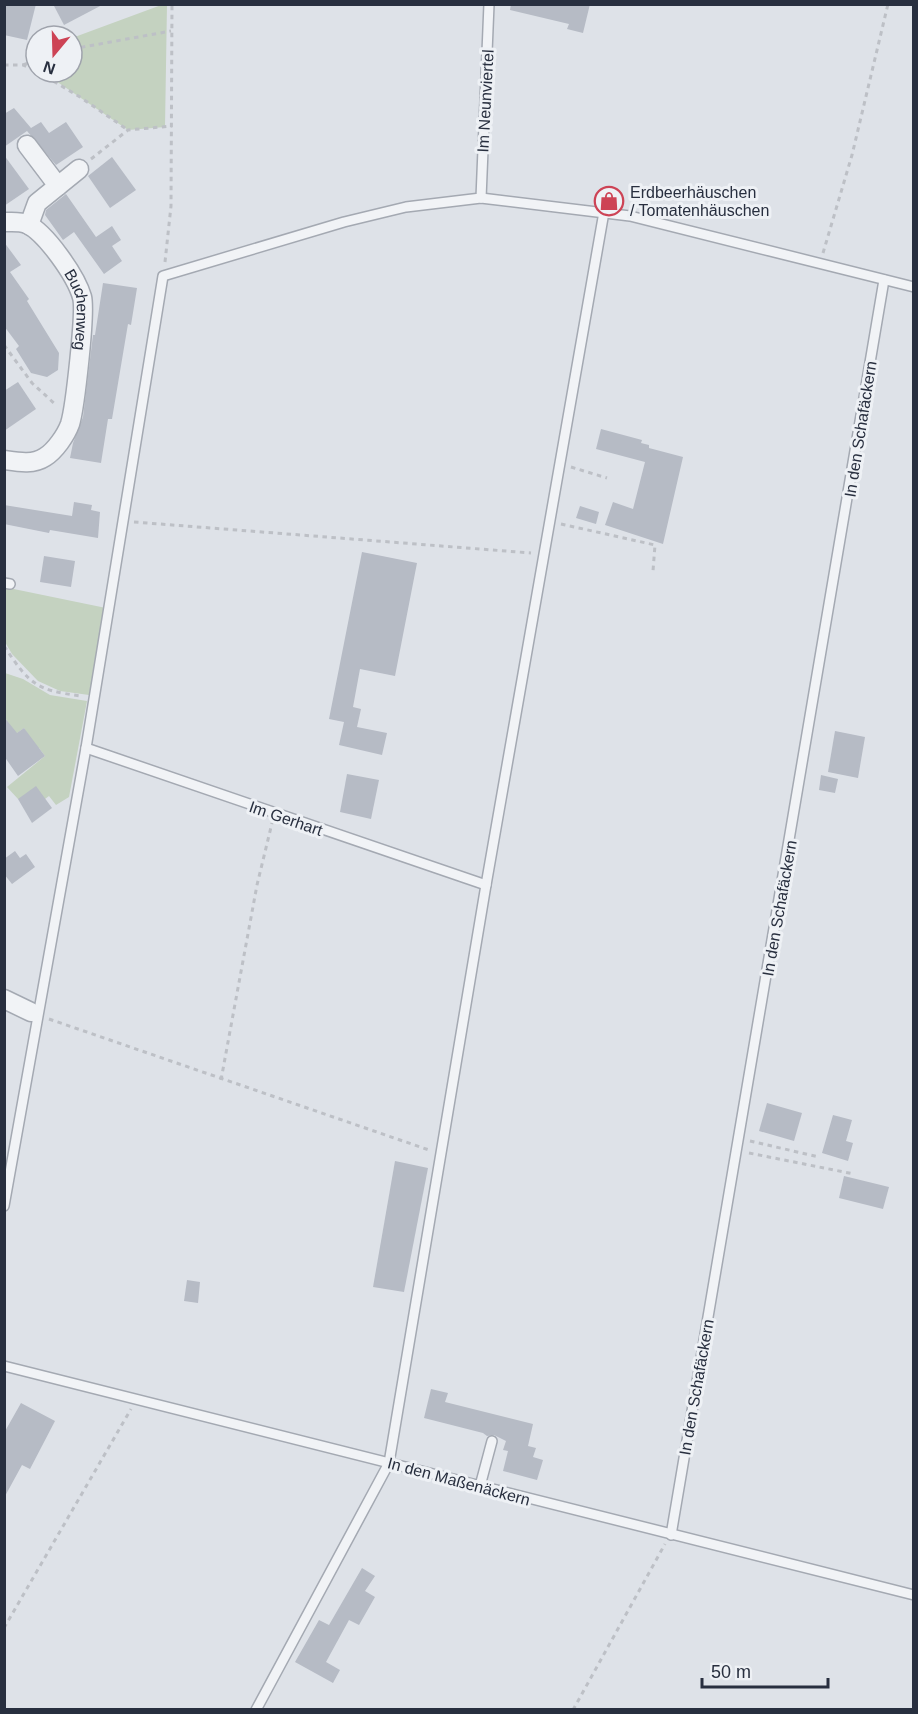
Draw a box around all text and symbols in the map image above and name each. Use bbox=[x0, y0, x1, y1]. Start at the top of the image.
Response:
north arrow bbox=[24, 24, 84, 84]
street label: Im Neunviertel bbox=[474, 49, 497, 153]
text: N bbox=[41, 58, 58, 78]
place label: Erdbeerhäuschen / Tomatenhäuschen bbox=[630, 184, 769, 219]
shop icon: Erdbeerhäuschen / Tomatenhäuschen bbox=[593, 185, 625, 217]
street label: Buchenweg bbox=[61, 266, 91, 351]
street label: In den Schafäckern bbox=[841, 360, 880, 498]
street label: Im Gerhart bbox=[247, 798, 325, 839]
street label: In den Schafäckern bbox=[759, 839, 800, 977]
street label: In den Schafäckern bbox=[676, 1318, 717, 1456]
street label: In den Maßenäckern bbox=[386, 1454, 532, 1509]
scale bar bbox=[702, 1651, 828, 1689]
text: 50 m bbox=[711, 1662, 751, 1682]

